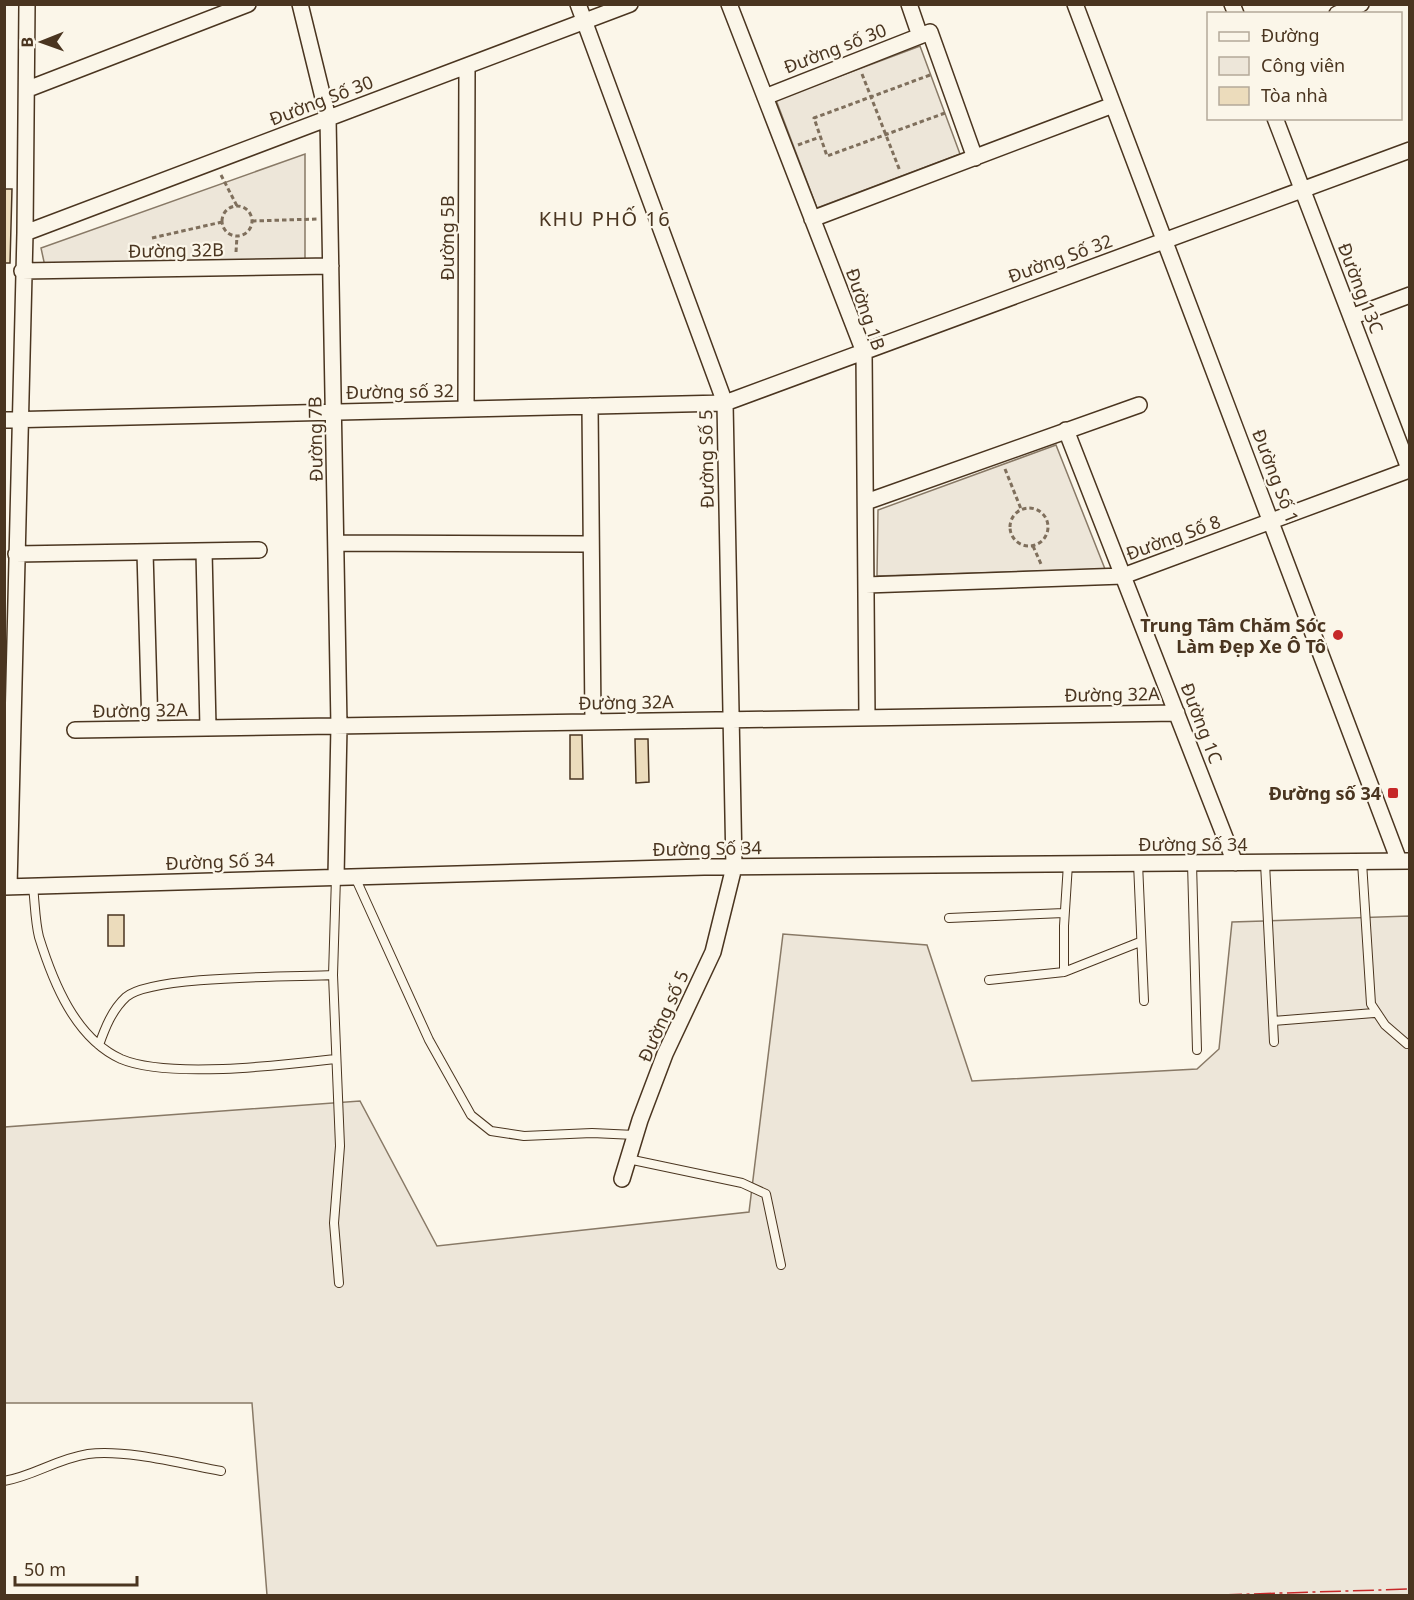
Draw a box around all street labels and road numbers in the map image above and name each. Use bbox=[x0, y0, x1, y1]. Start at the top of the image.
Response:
street label: Đường số 30 bbox=[780, 17, 890, 79]
street label: Đường Số 30 bbox=[266, 69, 376, 131]
street label: Đường 5B bbox=[435, 195, 459, 281]
street label: Đường Số 32 bbox=[1005, 228, 1115, 288]
street label: Đường 32B bbox=[128, 237, 224, 263]
street label: Đường 13C bbox=[1333, 239, 1389, 337]
street label: Đường 1B bbox=[841, 265, 891, 353]
street label: Đường số 32 bbox=[346, 378, 454, 404]
street label: Đường 7B bbox=[302, 396, 328, 482]
street label: Đường Số 5 bbox=[693, 409, 719, 509]
street label: Đường Số 1 bbox=[1247, 425, 1305, 527]
street label: Đường Số 8 bbox=[1122, 509, 1224, 565]
street label: Đường 1C bbox=[1176, 679, 1228, 767]
street label: Đường 32A bbox=[1064, 681, 1160, 707]
street label: Đường 32A bbox=[578, 689, 674, 715]
street label: Đường 32A bbox=[92, 697, 188, 723]
street label: Đường Số 34 bbox=[1138, 832, 1248, 856]
street label: Đường Số 34 bbox=[652, 835, 762, 861]
street label: Đường Số 34 bbox=[165, 847, 275, 875]
street label: Đường số 5 bbox=[632, 966, 694, 1066]

